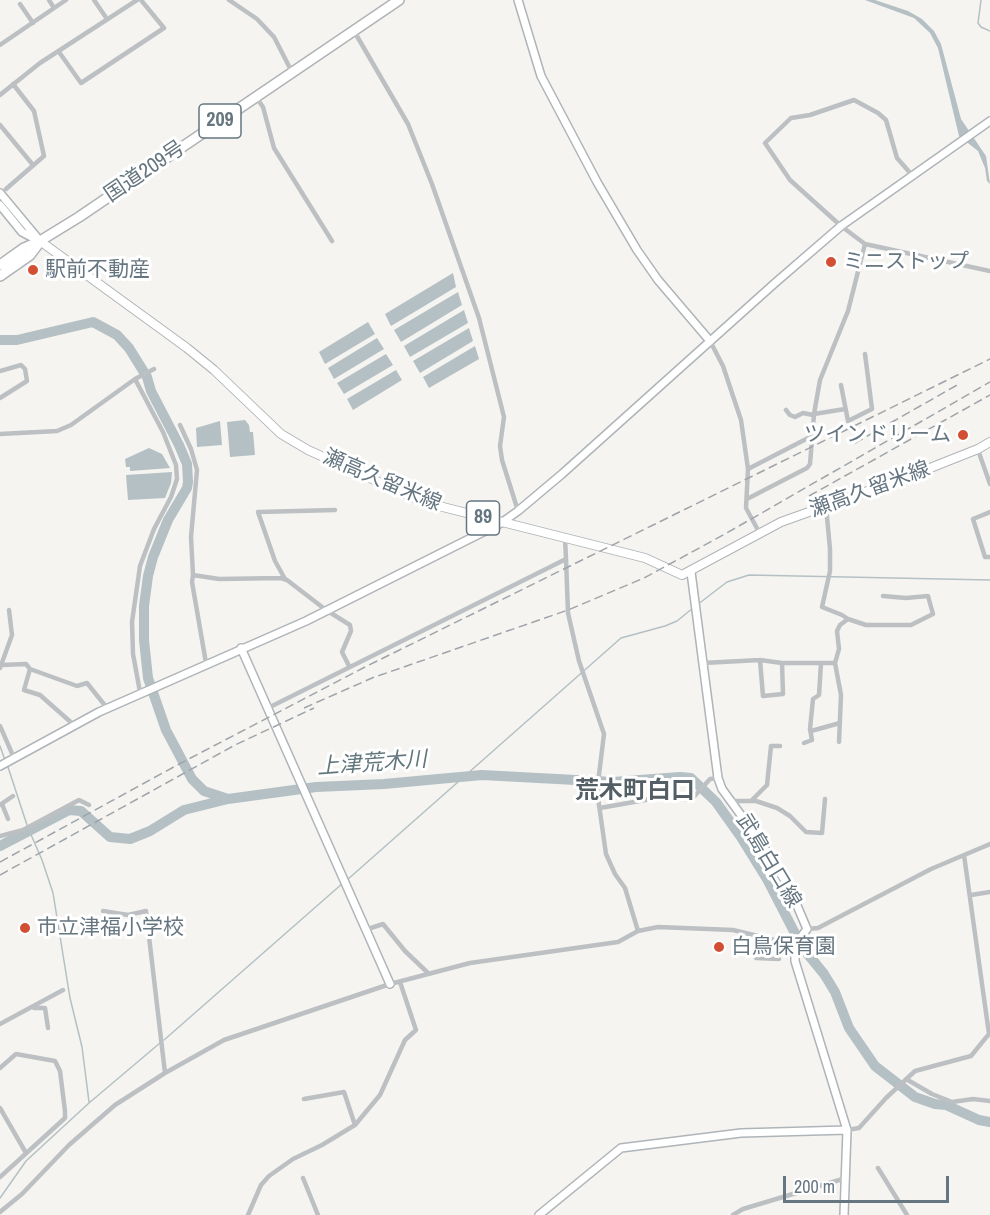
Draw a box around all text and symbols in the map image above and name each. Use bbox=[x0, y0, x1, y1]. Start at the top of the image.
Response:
road number: 209 bbox=[199, 104, 241, 138]
street label: 国道209号 bbox=[100, 136, 190, 208]
place label: ミニストップ bbox=[843, 249, 969, 275]
marker: ミニストップ bbox=[824, 255, 838, 269]
place label: 駅前不動産 bbox=[45, 257, 150, 283]
marker: 駅前不動産 bbox=[26, 263, 40, 277]
place label: ツインドリーム bbox=[804, 422, 951, 448]
marker: ツインドリーム bbox=[956, 428, 970, 442]
street label: 瀬高久留米線 bbox=[319, 445, 445, 517]
street label: 瀬高久留米線 bbox=[806, 457, 934, 523]
road number: 89 bbox=[466, 501, 500, 535]
water label: 上津荒木川 bbox=[316, 747, 428, 781]
district label: 荒木町白口 bbox=[575, 778, 695, 806]
street label: 武島白口線 bbox=[730, 810, 806, 912]
place label: 市立津福小学校 bbox=[37, 915, 184, 941]
marker: 市立津福小学校 bbox=[18, 921, 32, 935]
place label: 白鳥保育園 bbox=[731, 934, 836, 960]
marker: 白鳥保育園 bbox=[712, 940, 726, 954]
scale bar bbox=[786, 1164, 952, 1202]
text: 200 m bbox=[794, 1174, 835, 1199]

